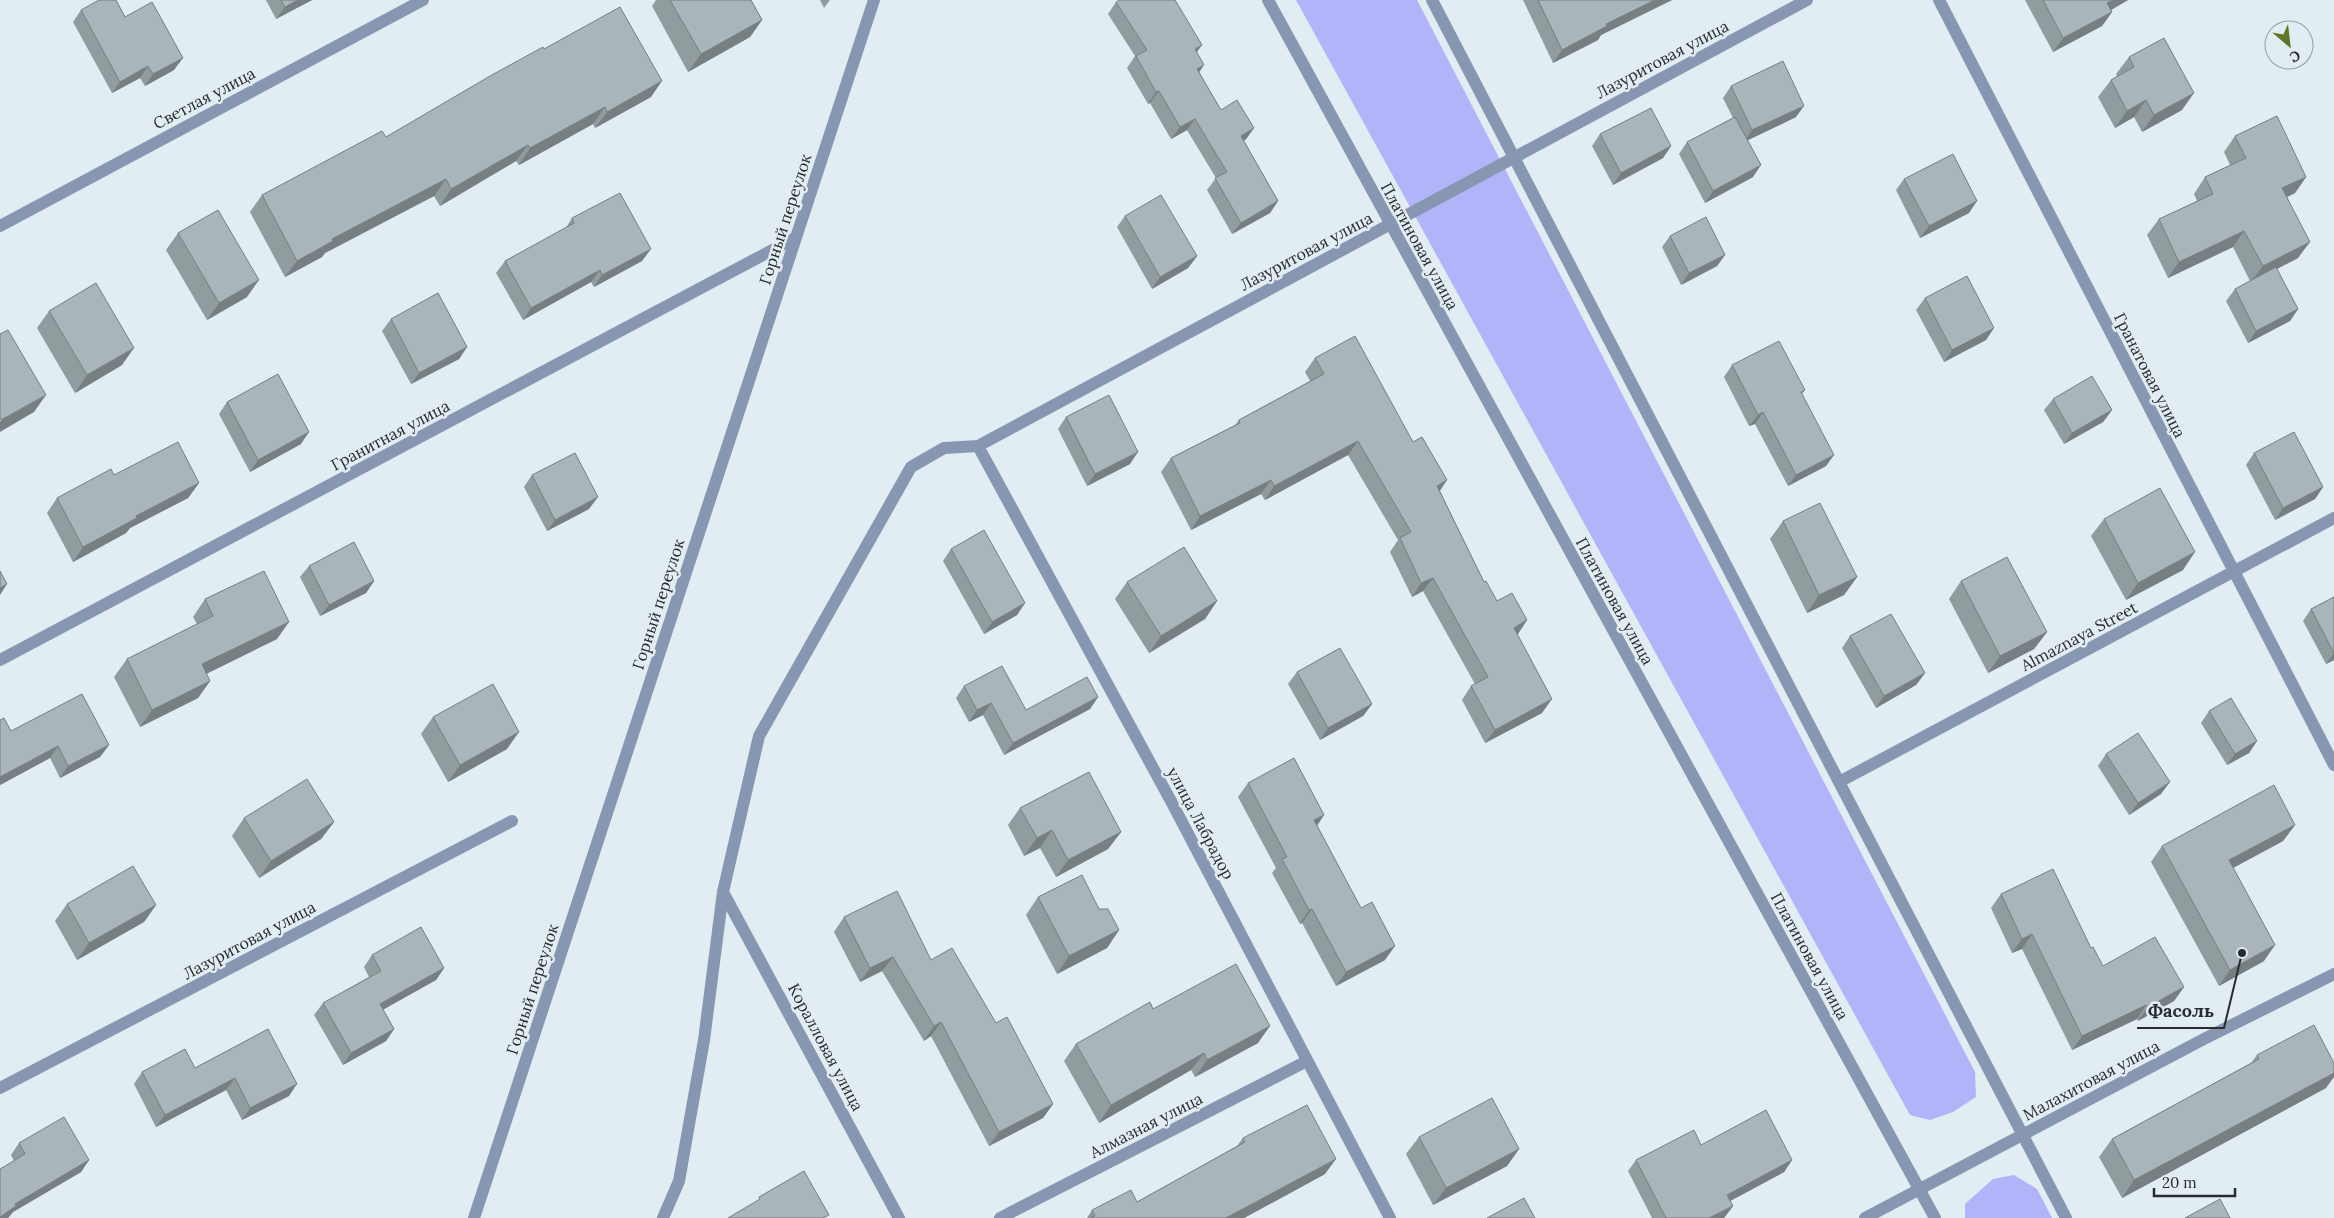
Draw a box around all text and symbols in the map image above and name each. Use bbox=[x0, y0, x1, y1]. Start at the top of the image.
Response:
street label: Лазуритовая улица bbox=[1592, 16, 1732, 102]
north arrow bbox=[2264, 20, 2314, 70]
text: С bbox=[2286, 46, 2304, 67]
street label: Светлая улица bbox=[150, 63, 258, 133]
street label: Горный переулок bbox=[754, 151, 816, 287]
street label: Платиновая улица bbox=[1377, 179, 1463, 313]
street label: Лазуритовая улица bbox=[1236, 208, 1376, 294]
street label: Гранатовая улица bbox=[2110, 309, 2190, 441]
street label: Гранитная улица bbox=[327, 395, 453, 475]
street label: Платиновая улица bbox=[1572, 534, 1658, 668]
street label: Горный переулок bbox=[627, 536, 689, 672]
street label: Almaznaya Street bbox=[2016, 596, 2141, 676]
street label: улица Лабрадор bbox=[1163, 763, 1239, 883]
street label: Платиновая улица bbox=[1767, 889, 1853, 1023]
street label: Лазуритовая улица bbox=[179, 897, 319, 983]
street label: Горный переулок bbox=[501, 921, 563, 1057]
street label: Коралловая улица bbox=[784, 980, 868, 1114]
callout: Фасоль bbox=[2137, 995, 2224, 1028]
text: Фасоль bbox=[2148, 999, 2214, 1022]
street label: Малахитовая улица bbox=[2019, 1035, 2163, 1125]
street label: Алмазная улица bbox=[1085, 1088, 1206, 1163]
scale bar bbox=[2154, 1166, 2235, 1198]
text: 20 m bbox=[2162, 1173, 2197, 1192]

